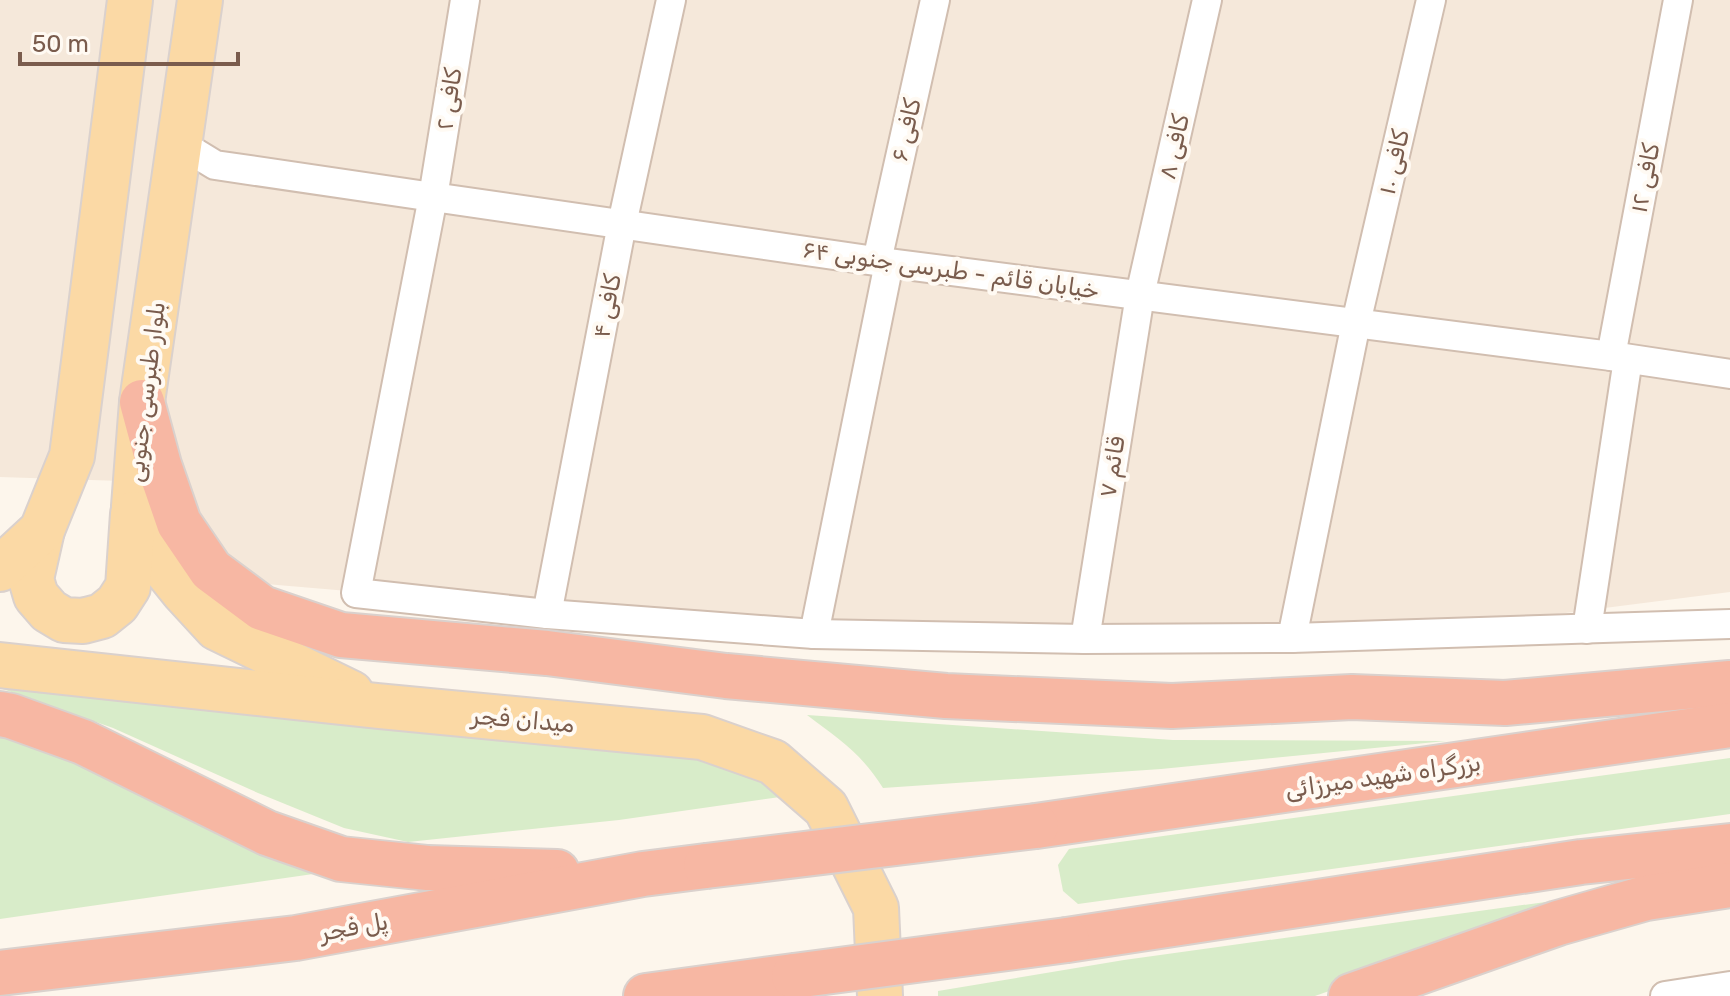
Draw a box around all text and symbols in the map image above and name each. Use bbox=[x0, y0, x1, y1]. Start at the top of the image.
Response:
scale bar bbox=[20, 16, 238, 66]
text: 50 m bbox=[32, 30, 89, 58]
street label: کافی ۲ bbox=[430, 66, 468, 132]
street label: کافی ۶ bbox=[885, 96, 927, 164]
street label: کافی ۸ bbox=[1153, 111, 1195, 182]
street label: کافی ۱۰ bbox=[1373, 126, 1415, 197]
street label: کافی ۱۲ bbox=[1625, 141, 1665, 215]
street label: خیابان قائم - طبرسی جنوبی ۶۴ bbox=[801, 235, 1101, 306]
street label: کافی ۴ bbox=[587, 271, 627, 340]
street label: بلوار طبرسی جنوبی bbox=[121, 300, 171, 484]
street label: قائم ۷ bbox=[1093, 434, 1132, 500]
street label: میدان فجر bbox=[468, 701, 576, 738]
street label: بزرگراه شهید میرزائی bbox=[1283, 748, 1483, 804]
street label: پل فجر bbox=[316, 907, 391, 949]

